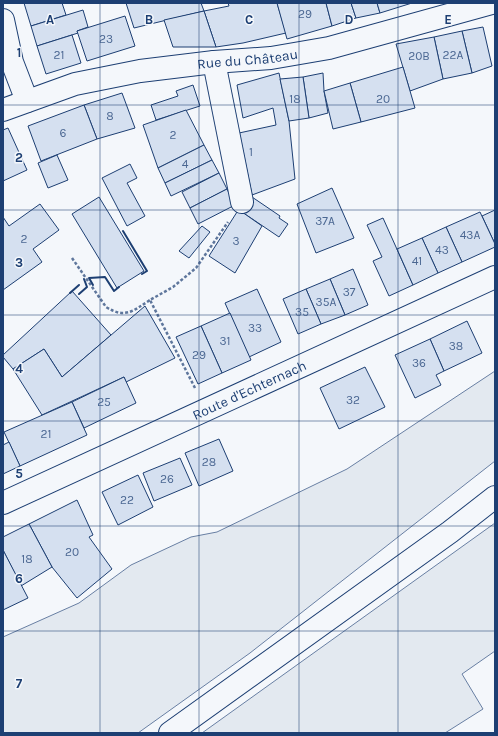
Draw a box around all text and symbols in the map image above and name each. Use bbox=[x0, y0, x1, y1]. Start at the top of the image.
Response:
house number: 29 bbox=[298, 7, 312, 21]
text: A bbox=[46, 12, 54, 27]
text: B bbox=[145, 12, 153, 27]
text: C bbox=[245, 12, 253, 27]
text: D bbox=[345, 12, 354, 27]
text: E bbox=[444, 12, 452, 27]
house number: 23 bbox=[99, 32, 113, 46]
text: 1 bbox=[17, 45, 21, 60]
street label: Rue du Château bbox=[196, 46, 299, 73]
house number: 21 bbox=[54, 48, 64, 62]
house number: 22A bbox=[443, 48, 464, 62]
house number: 20B bbox=[408, 49, 430, 63]
house number: 18 bbox=[289, 92, 301, 106]
house number: 20 bbox=[376, 92, 390, 106]
house number: 8 bbox=[106, 109, 114, 123]
house number: 6 bbox=[60, 126, 67, 140]
house number: 2 bbox=[170, 128, 177, 142]
house number: 1 bbox=[249, 145, 253, 159]
text: 2 bbox=[15, 150, 23, 165]
house number: 4 bbox=[182, 157, 189, 171]
house number: 37A bbox=[315, 214, 335, 228]
house number: 43A bbox=[460, 228, 480, 242]
house number: 2 bbox=[21, 232, 28, 246]
house number: 3 bbox=[232, 234, 240, 248]
house number: 43 bbox=[435, 243, 449, 257]
house number: 41 bbox=[412, 254, 422, 268]
text: 3 bbox=[15, 255, 23, 270]
house number: 37 bbox=[343, 285, 356, 299]
house number: 35A bbox=[316, 295, 336, 309]
house number: 35 bbox=[295, 305, 309, 319]
house number: 33 bbox=[248, 321, 262, 335]
house number: 31 bbox=[219, 334, 231, 348]
house number: 38 bbox=[449, 339, 463, 353]
house number: 29 bbox=[192, 348, 206, 362]
house number: 36 bbox=[412, 356, 426, 370]
street label: Route d'Echternach bbox=[190, 357, 309, 424]
text: 4 bbox=[15, 361, 23, 376]
house number: 32 bbox=[346, 393, 360, 407]
house number: 25 bbox=[97, 395, 111, 409]
house number: 21 bbox=[41, 427, 51, 441]
house number: 28 bbox=[202, 455, 216, 469]
text: 5 bbox=[15, 466, 23, 481]
house number: 26 bbox=[160, 472, 174, 486]
house number: 22 bbox=[120, 493, 134, 507]
house number: 20 bbox=[65, 545, 79, 559]
house number: 18 bbox=[21, 552, 33, 566]
text: 6 bbox=[15, 571, 23, 586]
text: 7 bbox=[16, 676, 23, 691]

